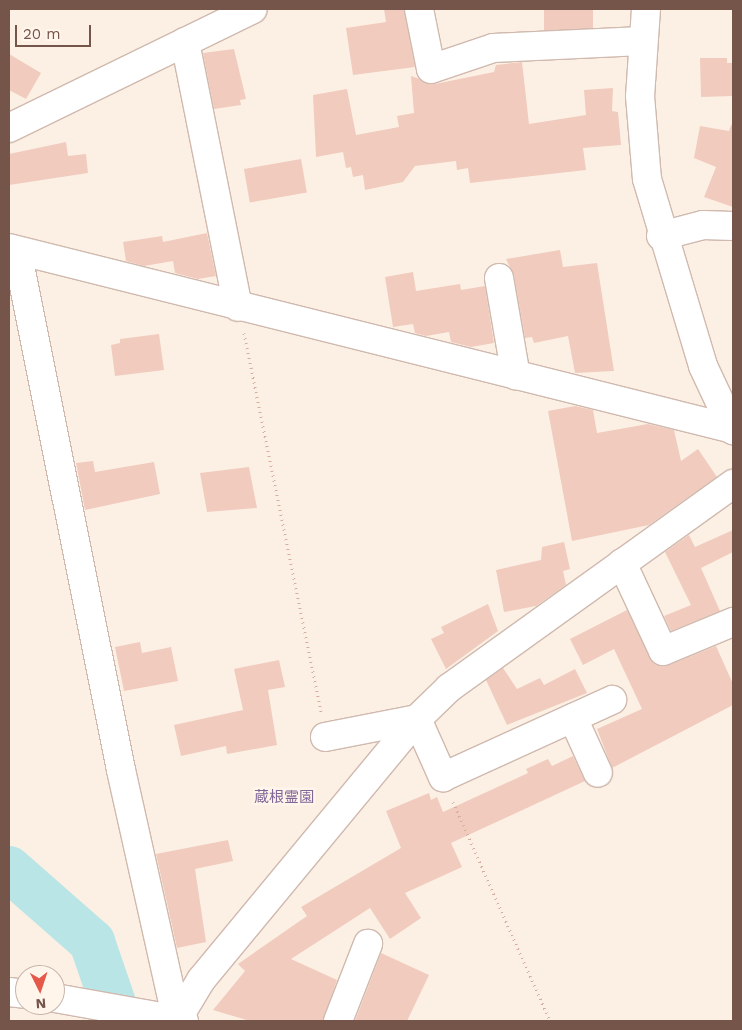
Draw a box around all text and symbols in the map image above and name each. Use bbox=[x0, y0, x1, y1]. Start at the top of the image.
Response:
scale bar bbox=[18, 15, 94, 47]
text: 20 m bbox=[23, 25, 61, 43]
district label: 蔵根霊園 bbox=[254, 789, 314, 807]
north arrow bbox=[15, 965, 65, 1015]
text: N bbox=[35, 996, 47, 1012]

